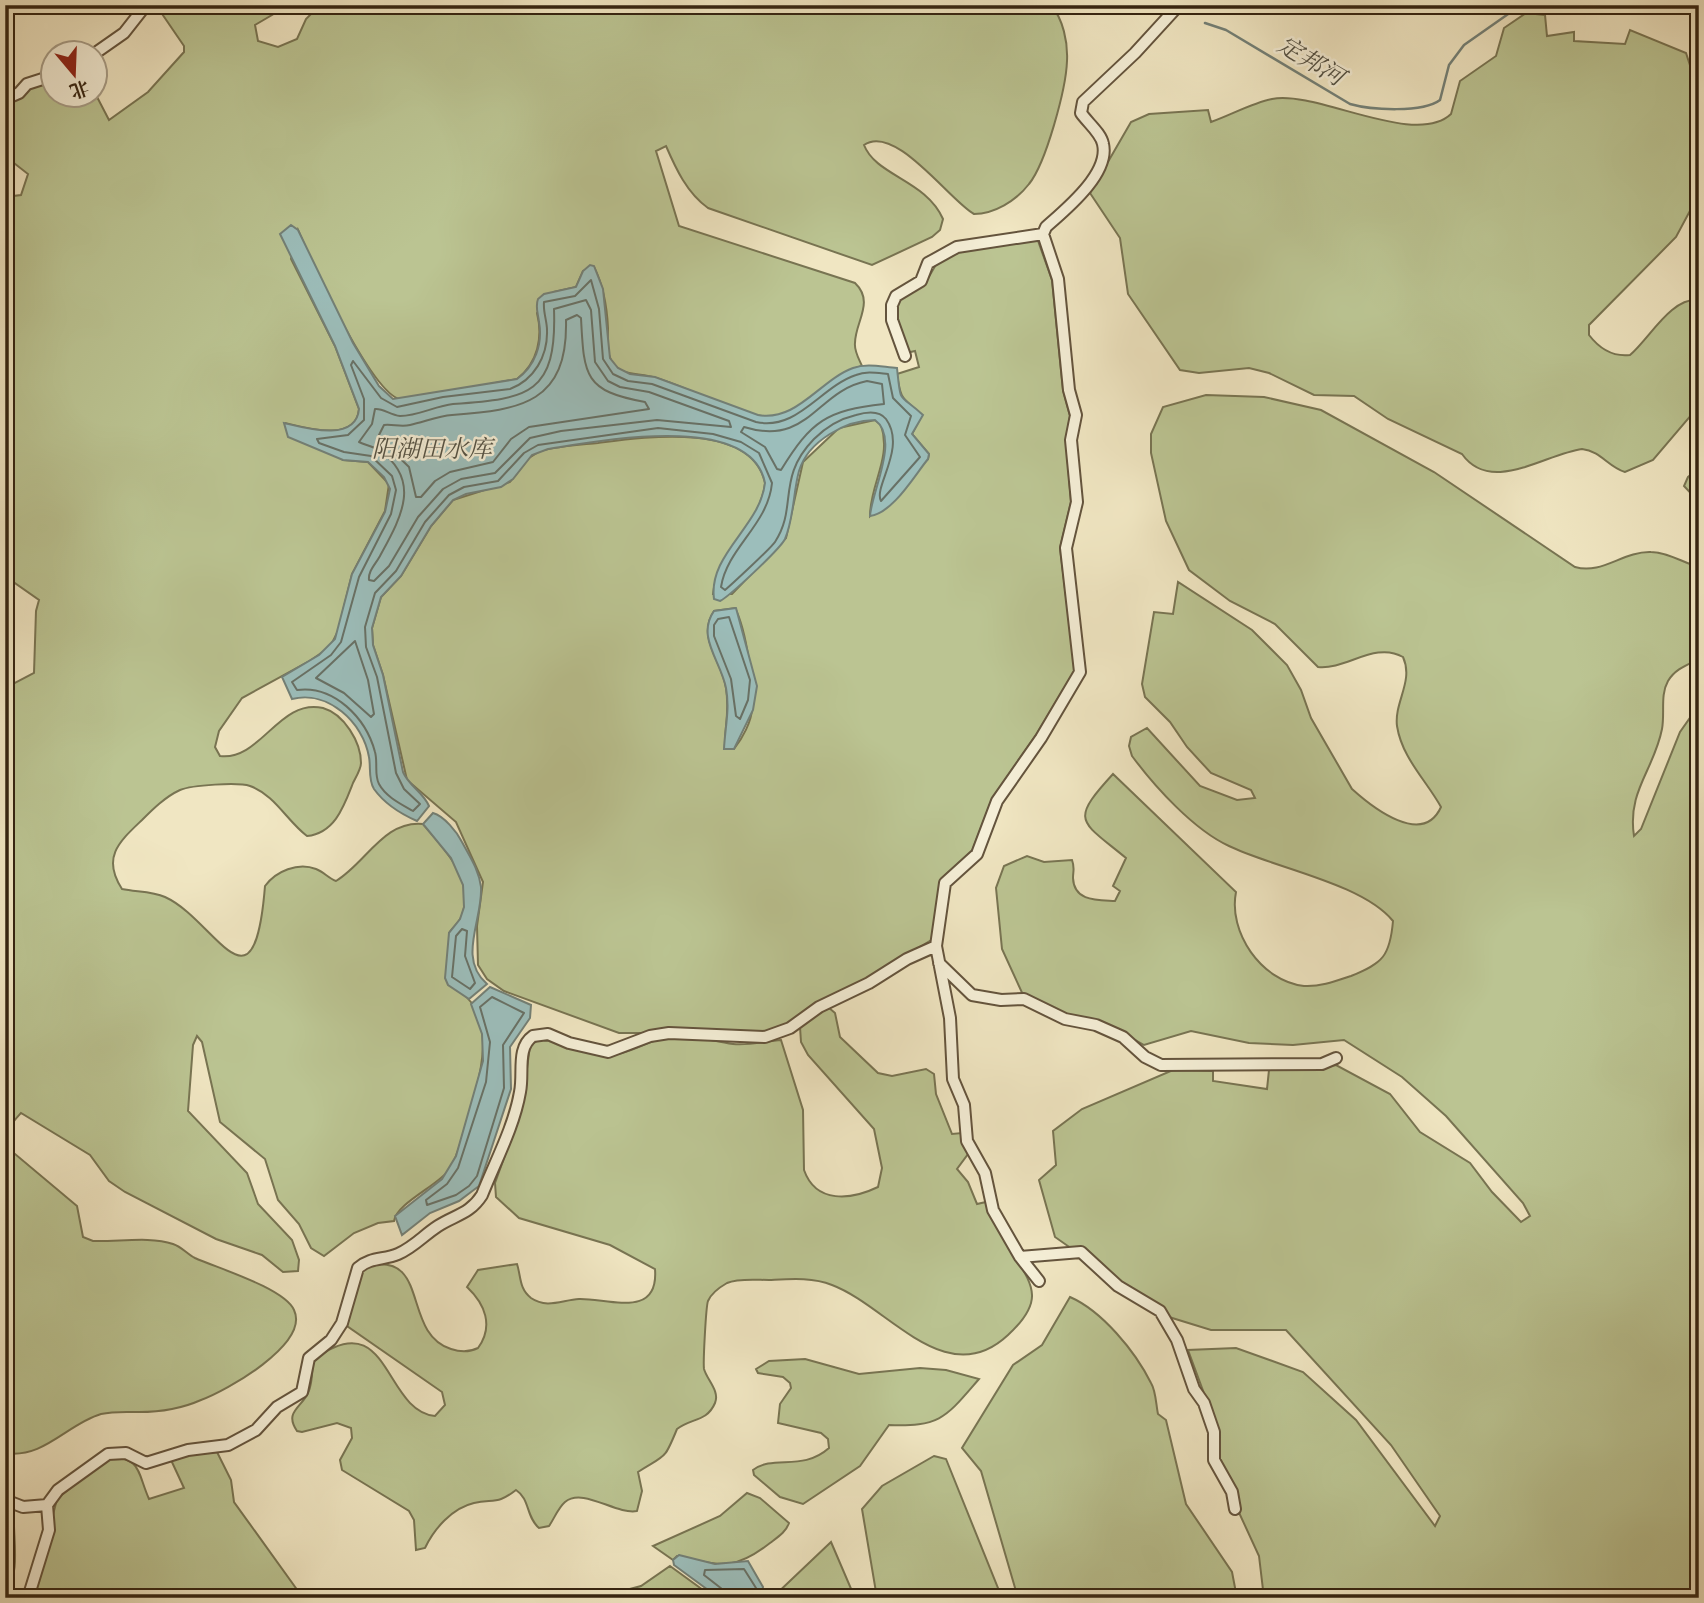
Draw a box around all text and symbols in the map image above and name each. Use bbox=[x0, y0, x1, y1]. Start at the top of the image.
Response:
water label: 定邦河 bbox=[1273, 30, 1352, 94]
north arrow bbox=[38, 38, 108, 108]
text: 北 bbox=[67, 76, 92, 103]
water label: 阳湖田水库 bbox=[372, 435, 496, 463]

